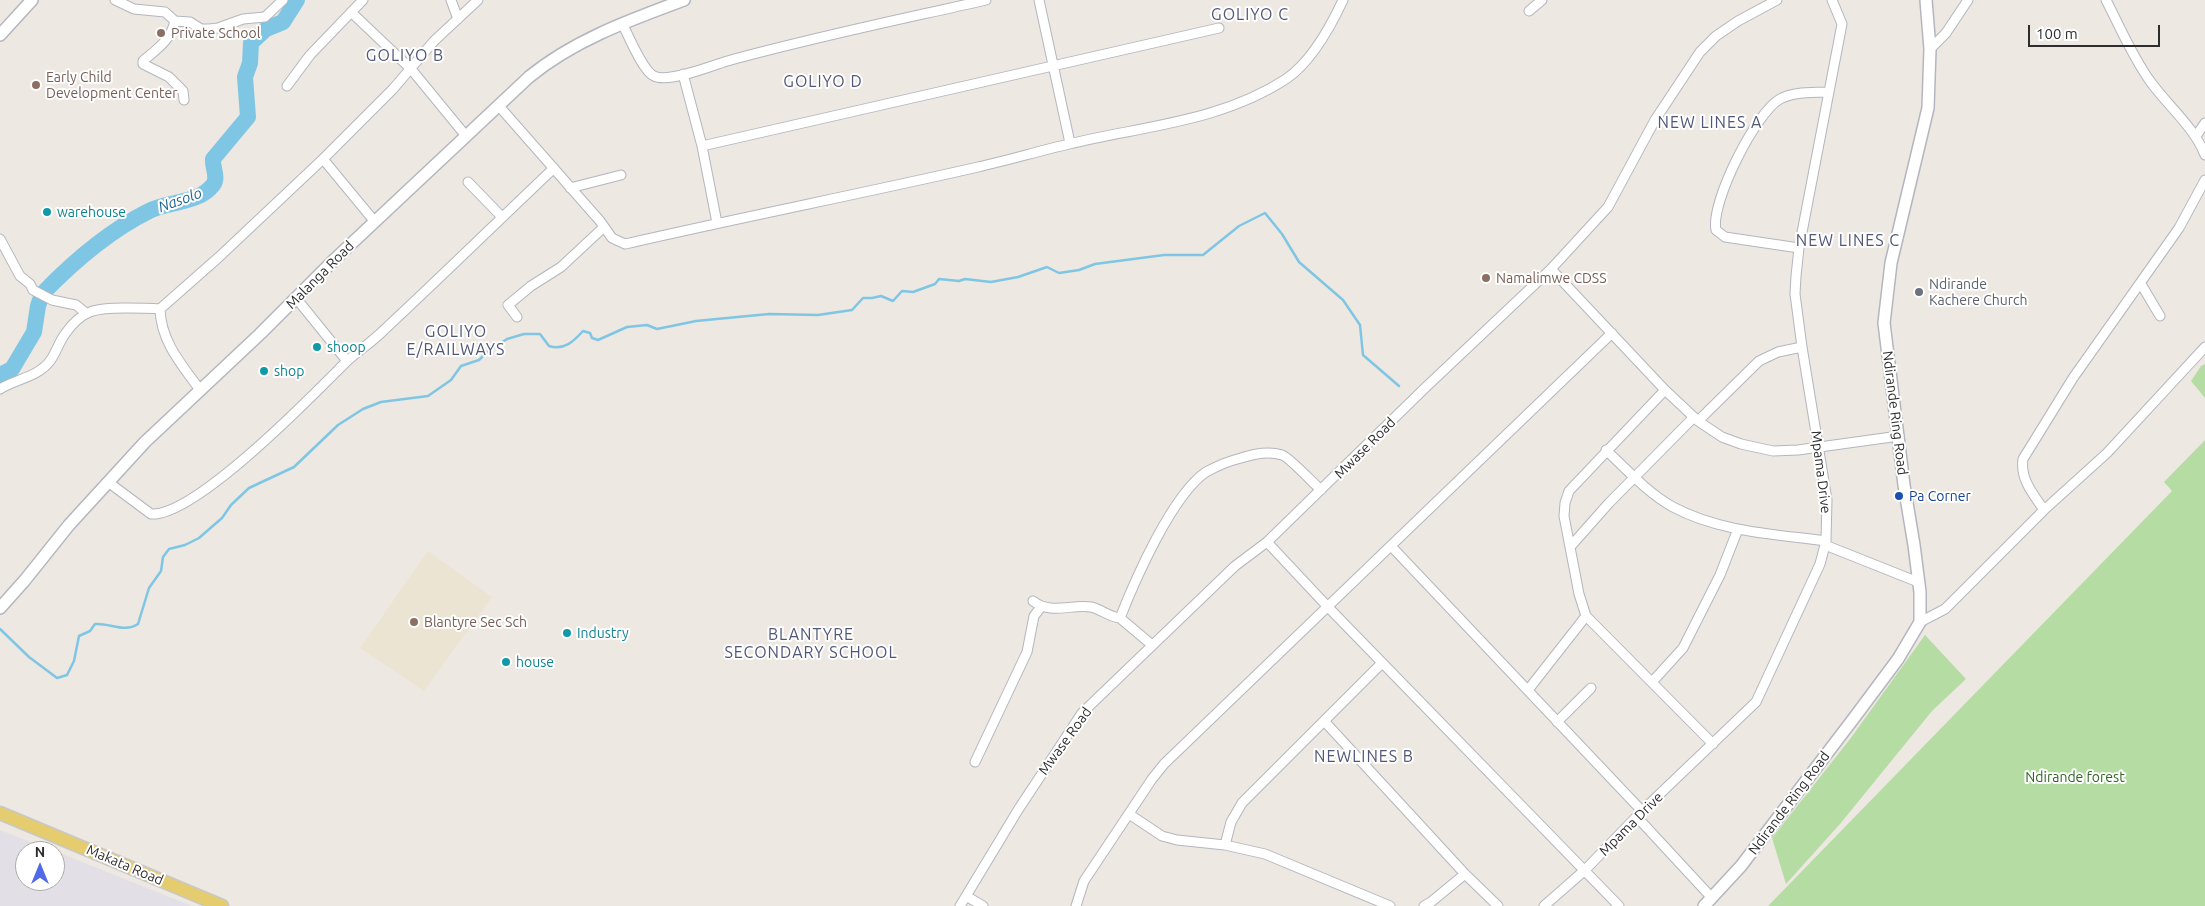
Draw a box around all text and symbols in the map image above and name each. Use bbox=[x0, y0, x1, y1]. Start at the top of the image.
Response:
district label: GOLIYO C bbox=[1210, 5, 1290, 25]
scale bar bbox=[2030, 15, 2162, 47]
place label: Private School bbox=[171, 25, 260, 41]
text: 100 m bbox=[2036, 25, 2078, 42]
marker: Private School bbox=[155, 27, 167, 39]
district label: GOLIYO B bbox=[365, 46, 445, 66]
place label: Early Child Development Center bbox=[46, 69, 178, 102]
district label: GOLIYO D bbox=[782, 72, 864, 92]
marker: Early Child Development Center bbox=[30, 79, 42, 91]
district label: NEW LINES A bbox=[1656, 113, 1764, 133]
water label: Nasolo bbox=[156, 184, 204, 216]
place label: warehouse bbox=[57, 204, 126, 220]
marker: warehouse bbox=[41, 206, 53, 218]
district label: NEW LINES C bbox=[1794, 231, 1902, 251]
street label: Malanga Road bbox=[283, 238, 357, 312]
place label: Namalimwe CDSS bbox=[1496, 270, 1607, 286]
marker: Namalimwe CDSS bbox=[1480, 272, 1492, 284]
place label: Ndirande Kachere Church bbox=[1929, 276, 2028, 308]
marker: Ndirande Kachere Church bbox=[1913, 286, 1925, 298]
district label: GOLIYO E/RAILWAYS bbox=[405, 322, 507, 360]
place label: shoop bbox=[327, 339, 366, 355]
marker: shoop bbox=[311, 341, 323, 353]
street label: Ndirande Ring Road bbox=[1879, 350, 1911, 476]
place label: shop bbox=[274, 363, 304, 379]
marker: shop bbox=[258, 365, 270, 377]
street label: Mwase Road bbox=[1331, 414, 1399, 482]
street label: Mpama Drive bbox=[1808, 430, 1834, 514]
place label: Pa Corner bbox=[1909, 488, 1971, 504]
marker: Pa Corner bbox=[1893, 490, 1905, 502]
place label: Blantyre Sec Sch bbox=[424, 614, 527, 630]
marker: Blantyre Sec Sch bbox=[408, 616, 420, 628]
place label: Industry bbox=[577, 625, 629, 641]
district label: BLANTYRE SECONDARY SCHOOL bbox=[722, 625, 900, 663]
marker: Industry bbox=[561, 627, 573, 639]
place label: house bbox=[516, 654, 554, 670]
marker: house bbox=[500, 656, 512, 668]
street label: Mwase Road bbox=[1035, 704, 1095, 778]
district label: NEWLINES B bbox=[1313, 747, 1415, 767]
street label: Ndirande Ring Road bbox=[1745, 748, 1833, 858]
park label: Ndirande forest bbox=[2025, 769, 2125, 785]
street label: Mpama Drive bbox=[1596, 789, 1666, 859]
north arrow bbox=[15, 841, 65, 891]
street label: Makata Road bbox=[84, 841, 166, 889]
text: N bbox=[35, 844, 45, 860]

